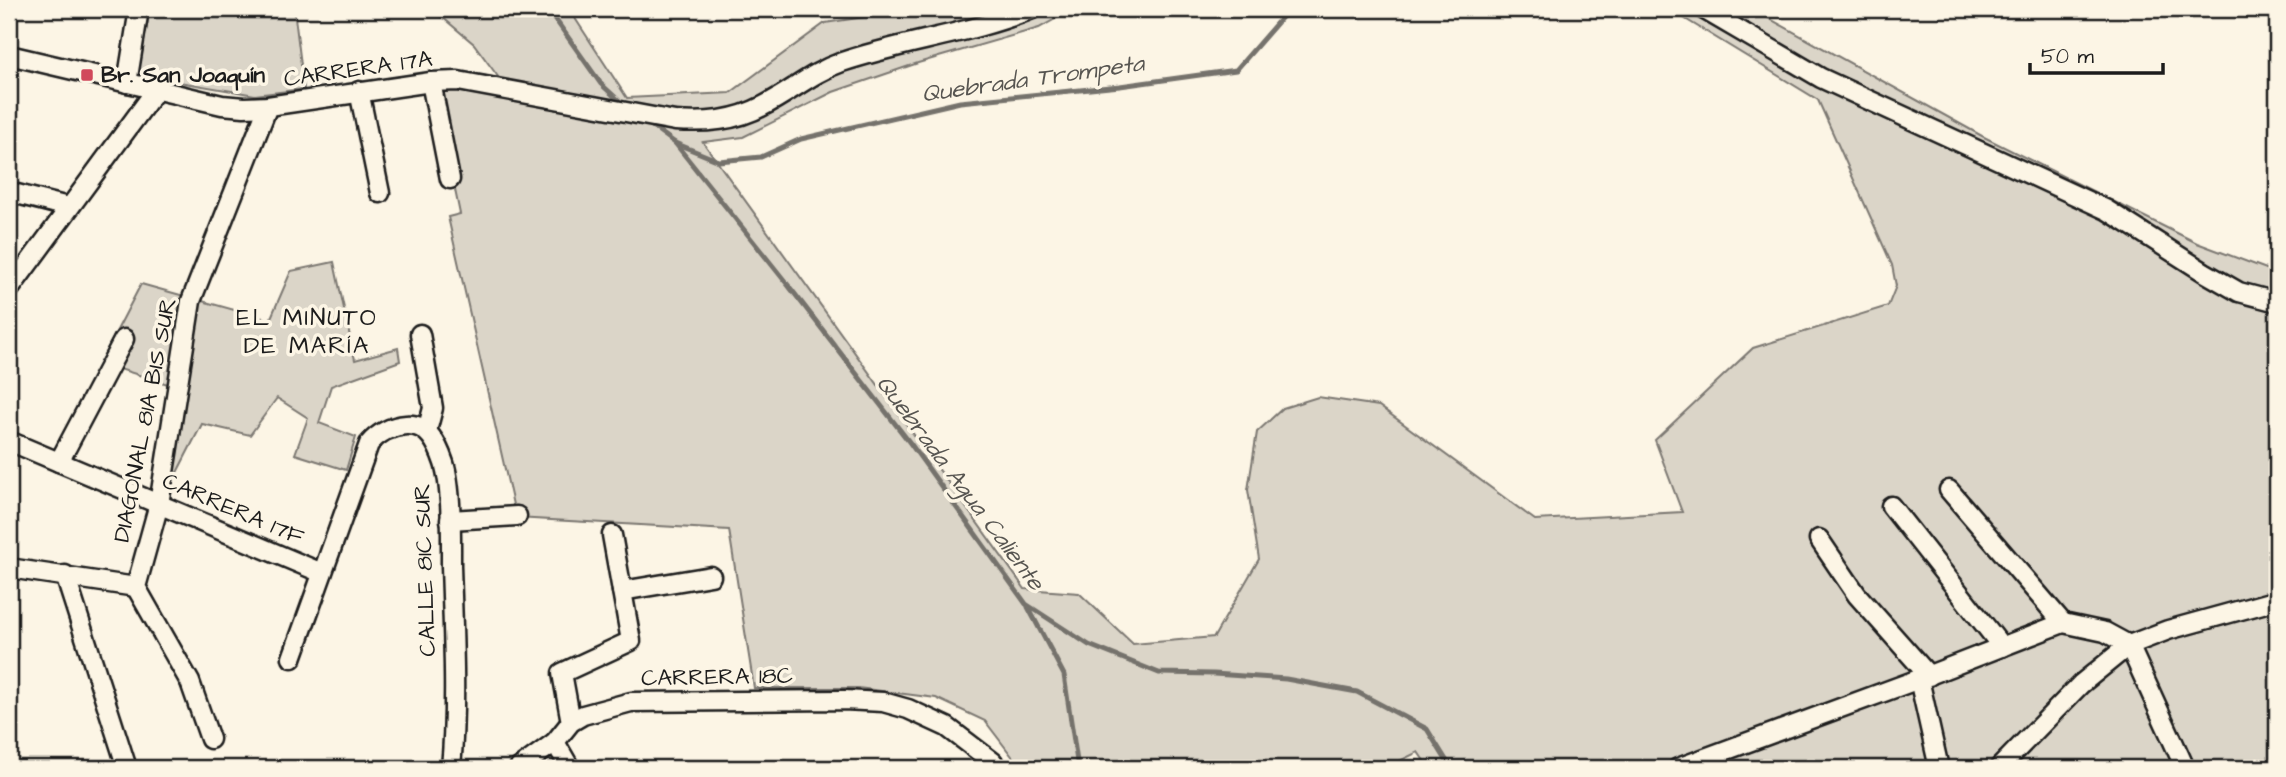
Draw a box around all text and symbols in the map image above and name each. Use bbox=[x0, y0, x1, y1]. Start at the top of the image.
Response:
scale bar bbox=[2030, 32, 2164, 76]
text: 50 m bbox=[2041, 42, 2095, 71]
street label: CARRERA 17A bbox=[282, 43, 435, 95]
water label: Quebrada Trompeta bbox=[920, 46, 1148, 111]
place label: Br. San Joaquín bbox=[101, 59, 265, 91]
marker: Br. San Joaquín bbox=[79, 67, 95, 83]
street label: DIAGONAL 81A BIS SUR bbox=[106, 295, 184, 545]
district label: EL MINUTO DE MARÍA bbox=[236, 301, 378, 363]
water label: Quebrada Agua Caliente bbox=[867, 368, 1053, 599]
street label: CARRERA 17F bbox=[157, 465, 309, 553]
street label: CALLE 81C SUR bbox=[406, 483, 444, 657]
street label: CARRERA 18C bbox=[641, 660, 793, 694]

